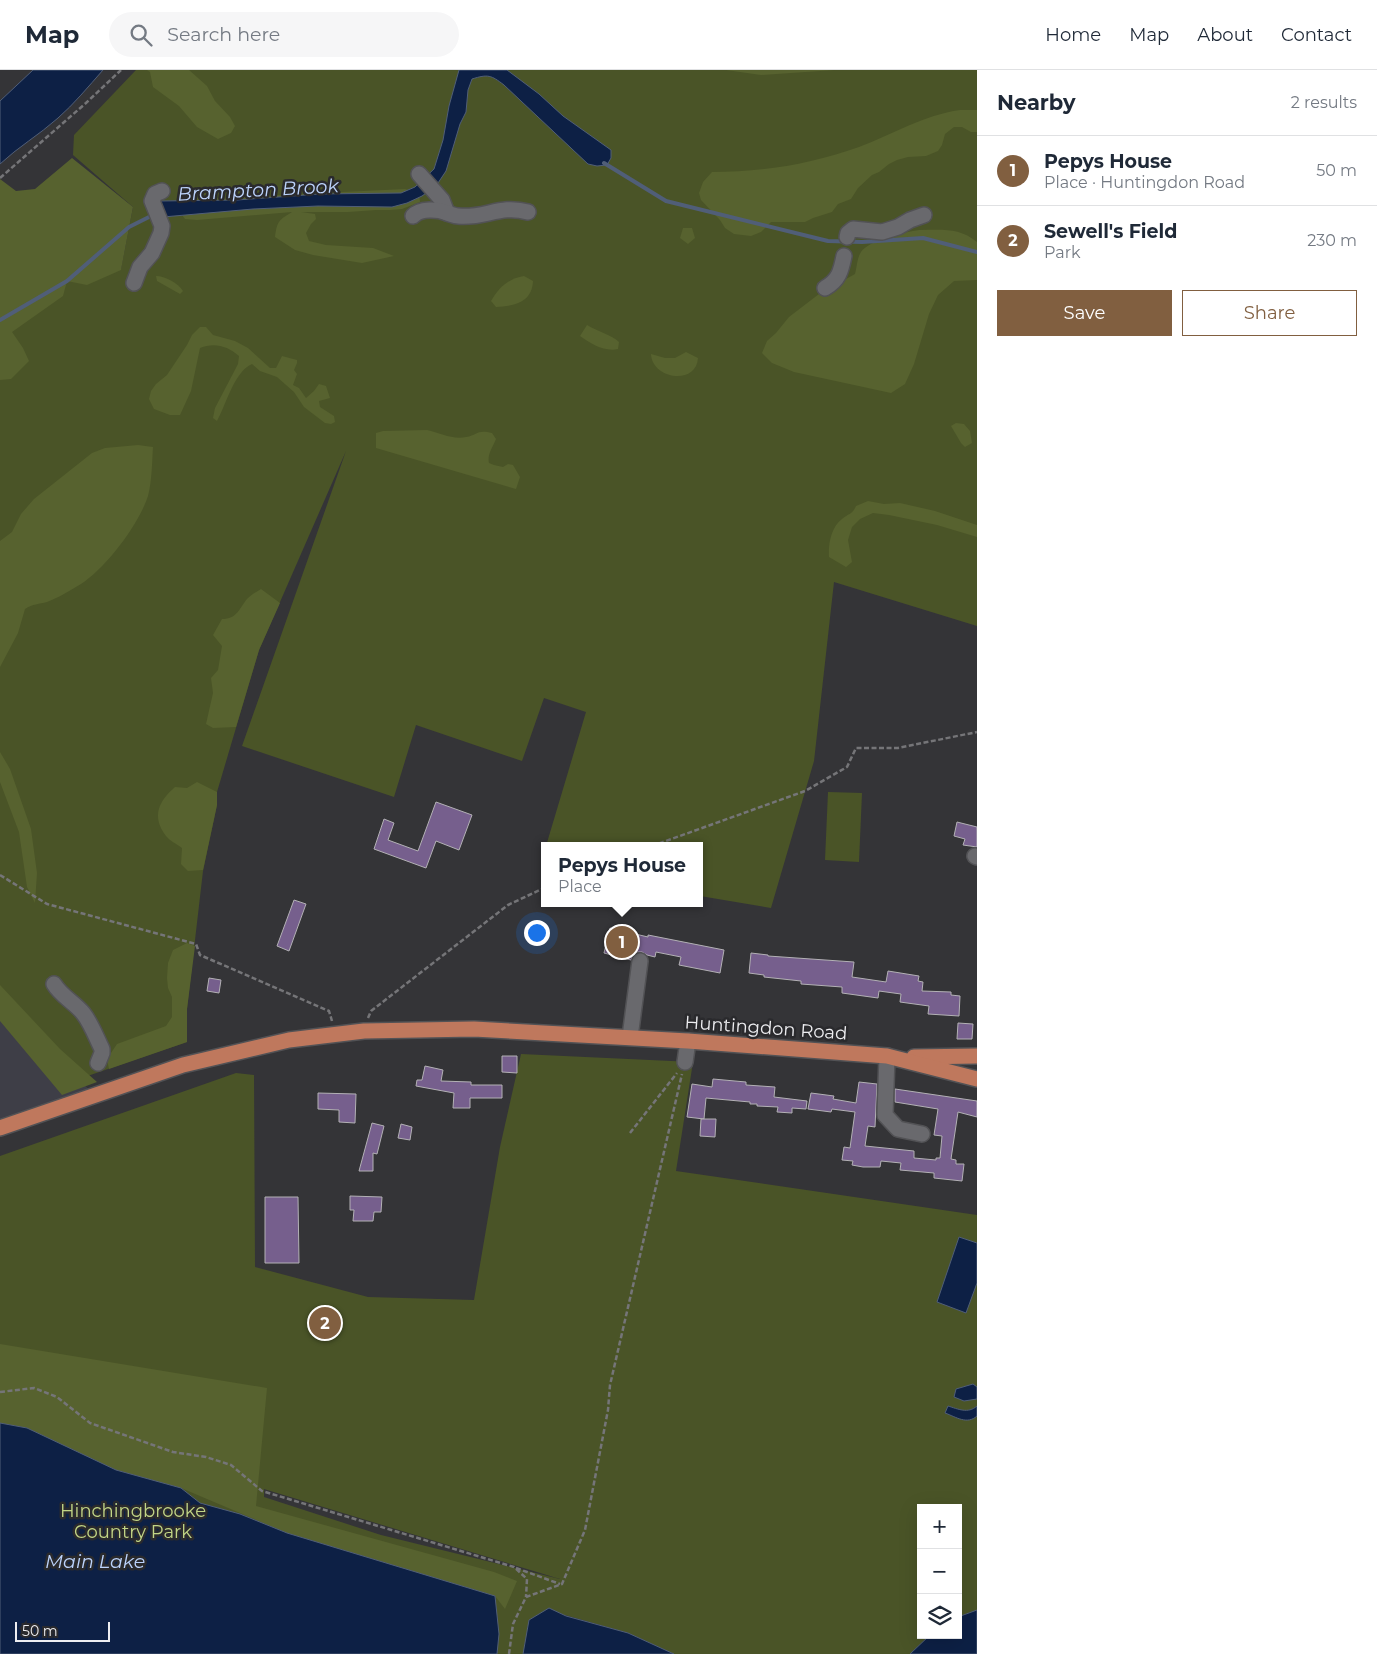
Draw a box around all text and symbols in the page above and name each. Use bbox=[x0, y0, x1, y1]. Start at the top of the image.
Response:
search box bbox=[109, 12, 459, 57]
text: Map bbox=[25, 20, 79, 49]
icon: search bbox=[127, 21, 155, 49]
text: Search here bbox=[167, 23, 280, 46]
text: Home bbox=[1045, 24, 1101, 46]
text: Map bbox=[1129, 24, 1169, 46]
text: About bbox=[1197, 24, 1253, 46]
text: Contact bbox=[1281, 24, 1352, 46]
text: Nearby bbox=[997, 90, 1076, 115]
text: 2 results bbox=[1291, 93, 1357, 112]
text: Pepys House bbox=[1044, 150, 1172, 173]
text: 1 bbox=[1010, 161, 1016, 180]
text: 50 m bbox=[1316, 161, 1357, 180]
text: Place · Huntingdon Road bbox=[1044, 173, 1245, 192]
water label: Brampton Brook bbox=[177, 174, 340, 206]
text: Sewell's Field bbox=[1044, 220, 1177, 243]
text: 2 bbox=[1008, 231, 1018, 250]
text: 230 m bbox=[1307, 231, 1357, 250]
text: Park bbox=[1044, 243, 1081, 262]
button: Save bbox=[997, 290, 1172, 336]
button: Share bbox=[1182, 290, 1357, 336]
popup bbox=[541, 842, 703, 907]
text: Pepys House bbox=[558, 854, 686, 877]
text: Place bbox=[558, 877, 602, 896]
your location bbox=[524, 920, 550, 946]
pin: 1 bbox=[606, 923, 638, 961]
street label: Huntingdon Road bbox=[684, 1011, 848, 1045]
pin: 2 bbox=[309, 1304, 341, 1342]
park label: Hinchingbrooke Country Park bbox=[60, 1500, 206, 1543]
map controls bbox=[917, 1504, 962, 1639]
button: + bbox=[917, 1504, 962, 1549]
button: − bbox=[917, 1549, 962, 1594]
water label: Main Lake bbox=[45, 1550, 145, 1573]
button: layers bbox=[917, 1594, 962, 1639]
scale bar bbox=[15, 1619, 110, 1642]
text: 50 m bbox=[22, 1622, 58, 1640]

